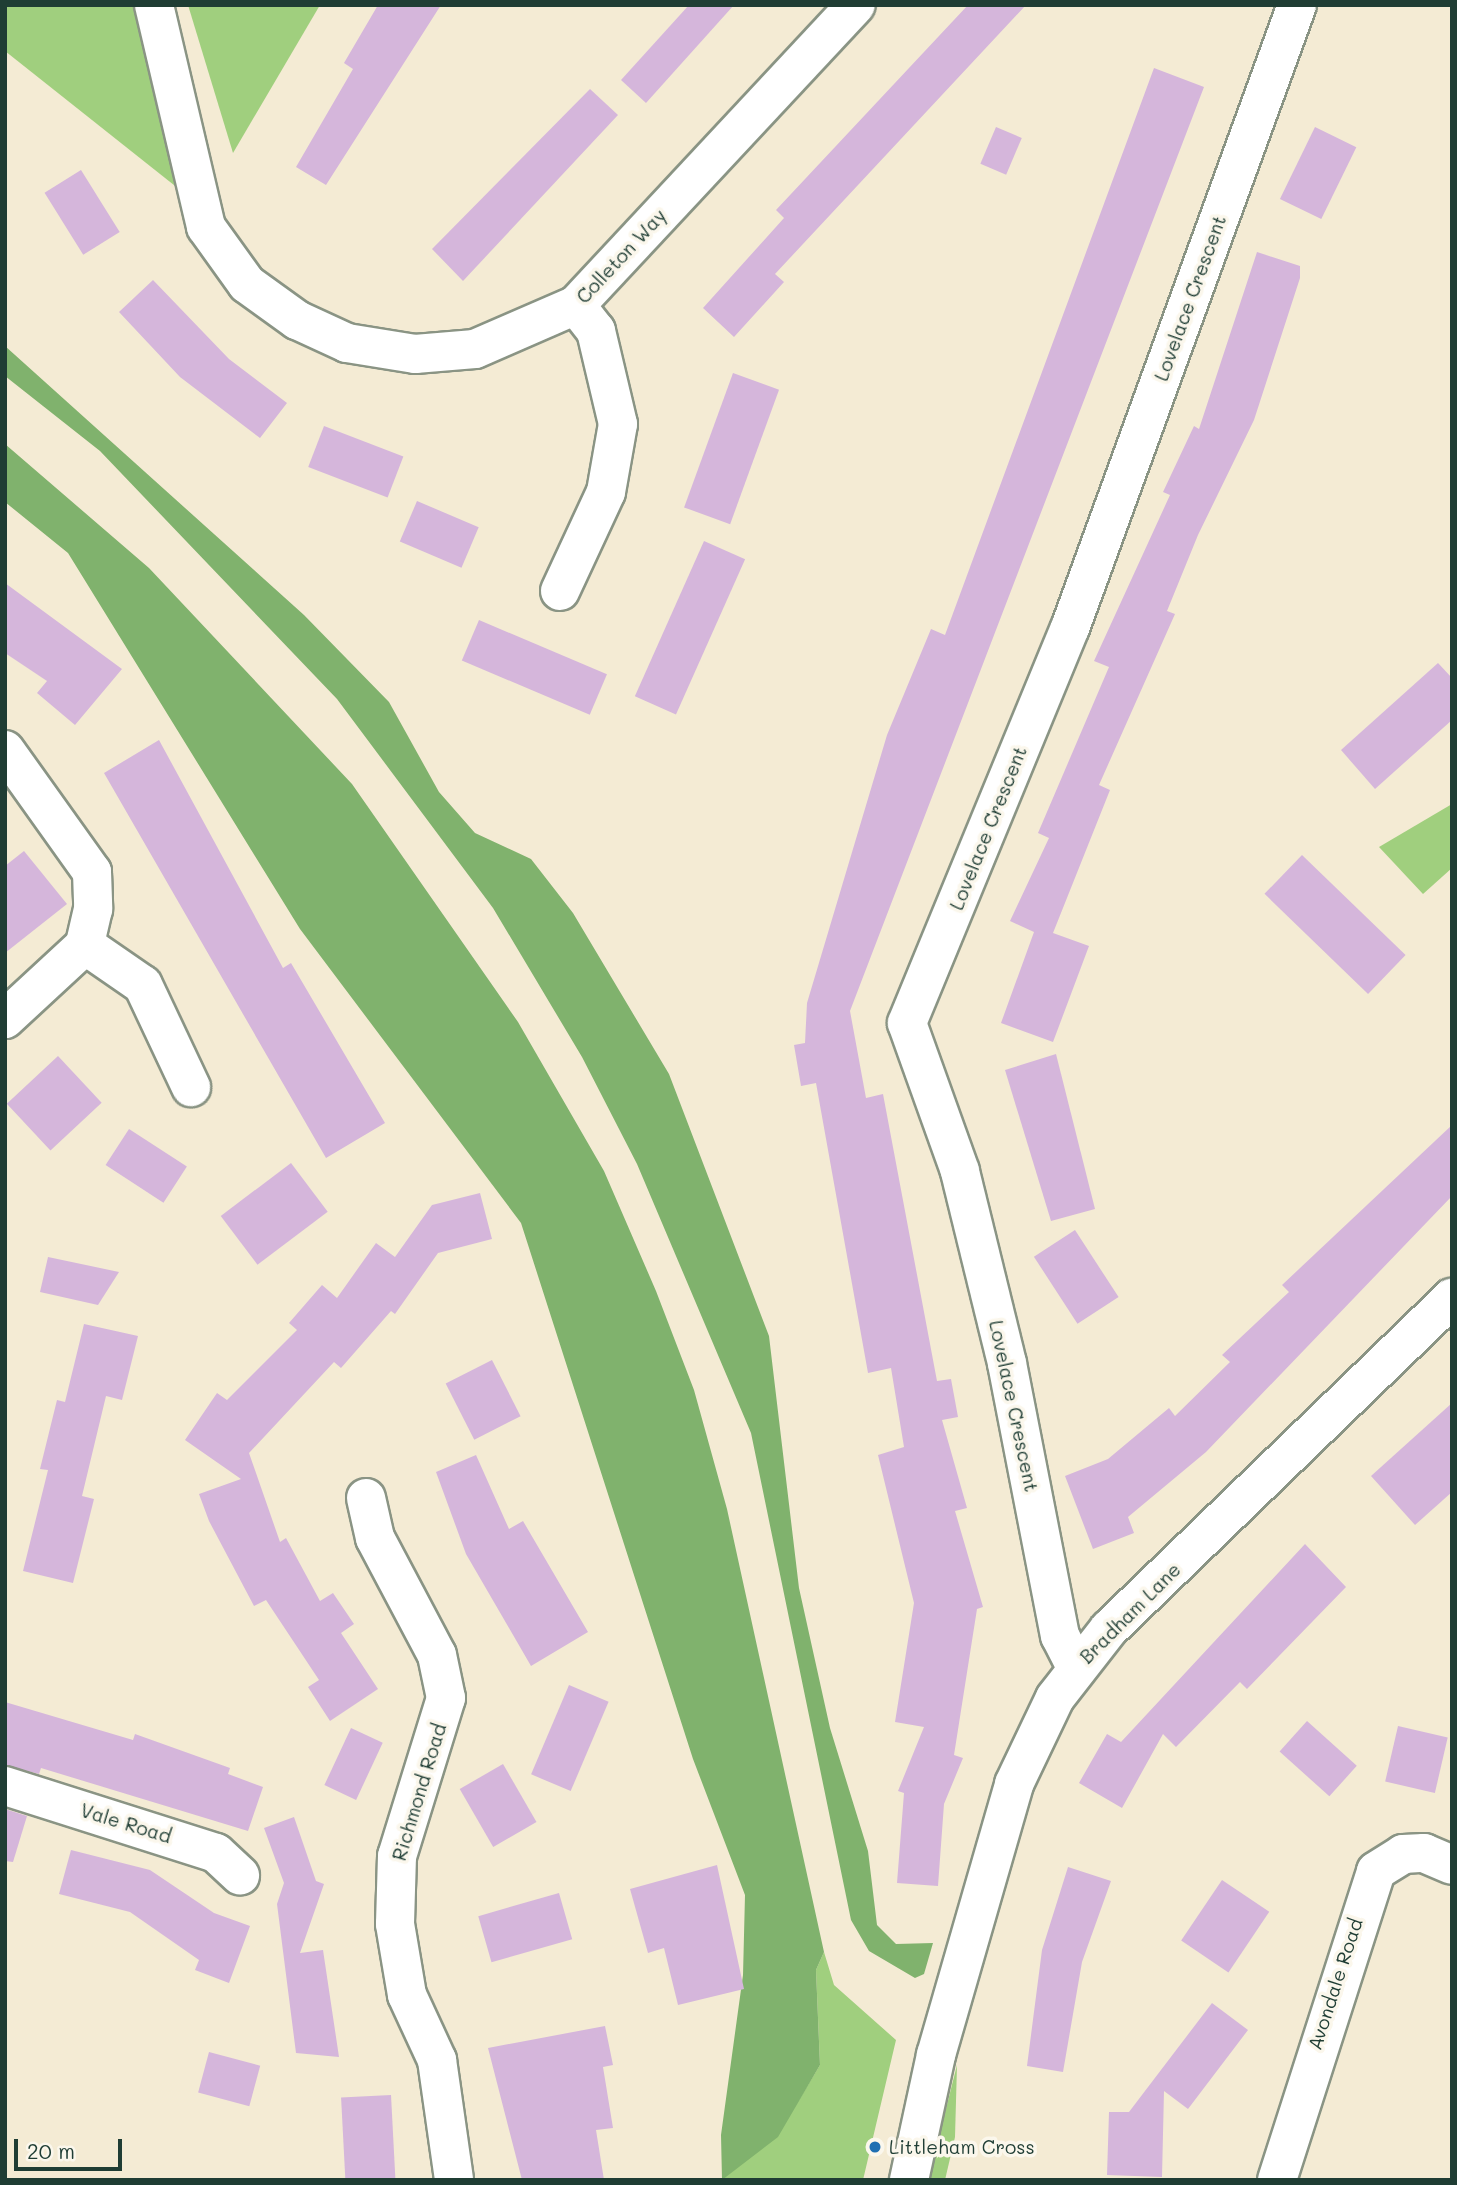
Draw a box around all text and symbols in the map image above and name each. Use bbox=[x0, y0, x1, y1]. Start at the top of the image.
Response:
street label: Colleton Way bbox=[571, 204, 671, 308]
street label: Lovelace Crescent bbox=[1149, 212, 1231, 384]
street label: Lovelace Crescent bbox=[945, 743, 1031, 913]
street label: Lovelace Crescent bbox=[985, 1318, 1043, 1494]
street label: Bradham Lane bbox=[1075, 1558, 1185, 1668]
street label: Richmond Road bbox=[387, 1721, 451, 1863]
street label: Vale Road bbox=[78, 1798, 174, 1848]
street label: Avondale Road bbox=[1303, 1915, 1367, 2053]
scale bar bbox=[18, 2126, 126, 2170]
place label: Littleham Cross bbox=[889, 2136, 1035, 2158]
text: 20 m bbox=[27, 2137, 75, 2164]
marker: Littleham Cross bbox=[867, 2139, 883, 2155]

